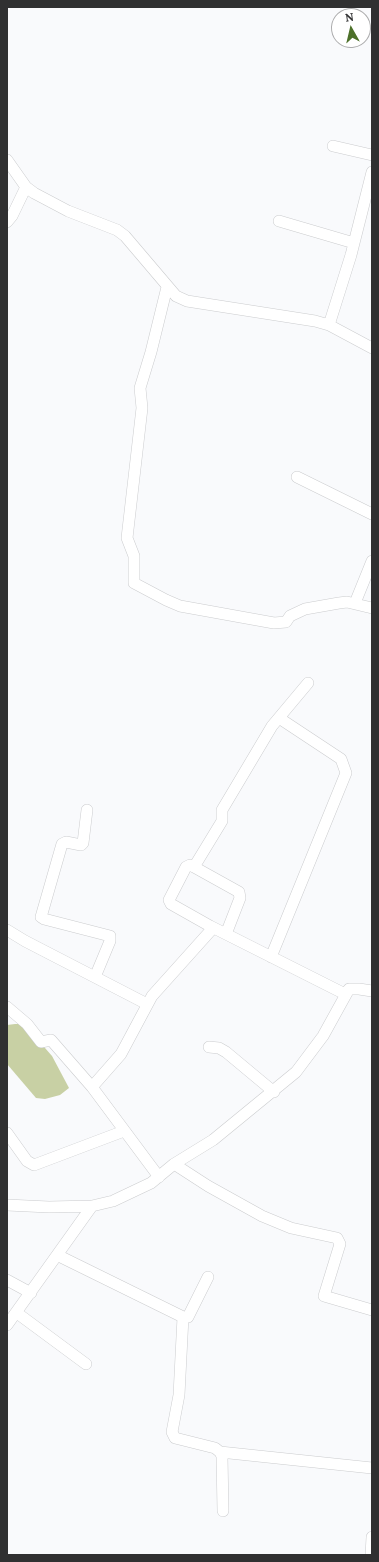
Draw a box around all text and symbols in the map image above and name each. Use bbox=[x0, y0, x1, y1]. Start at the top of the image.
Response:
north arrow bbox=[331, 8, 371, 48]
text: N bbox=[344, 10, 355, 25]

